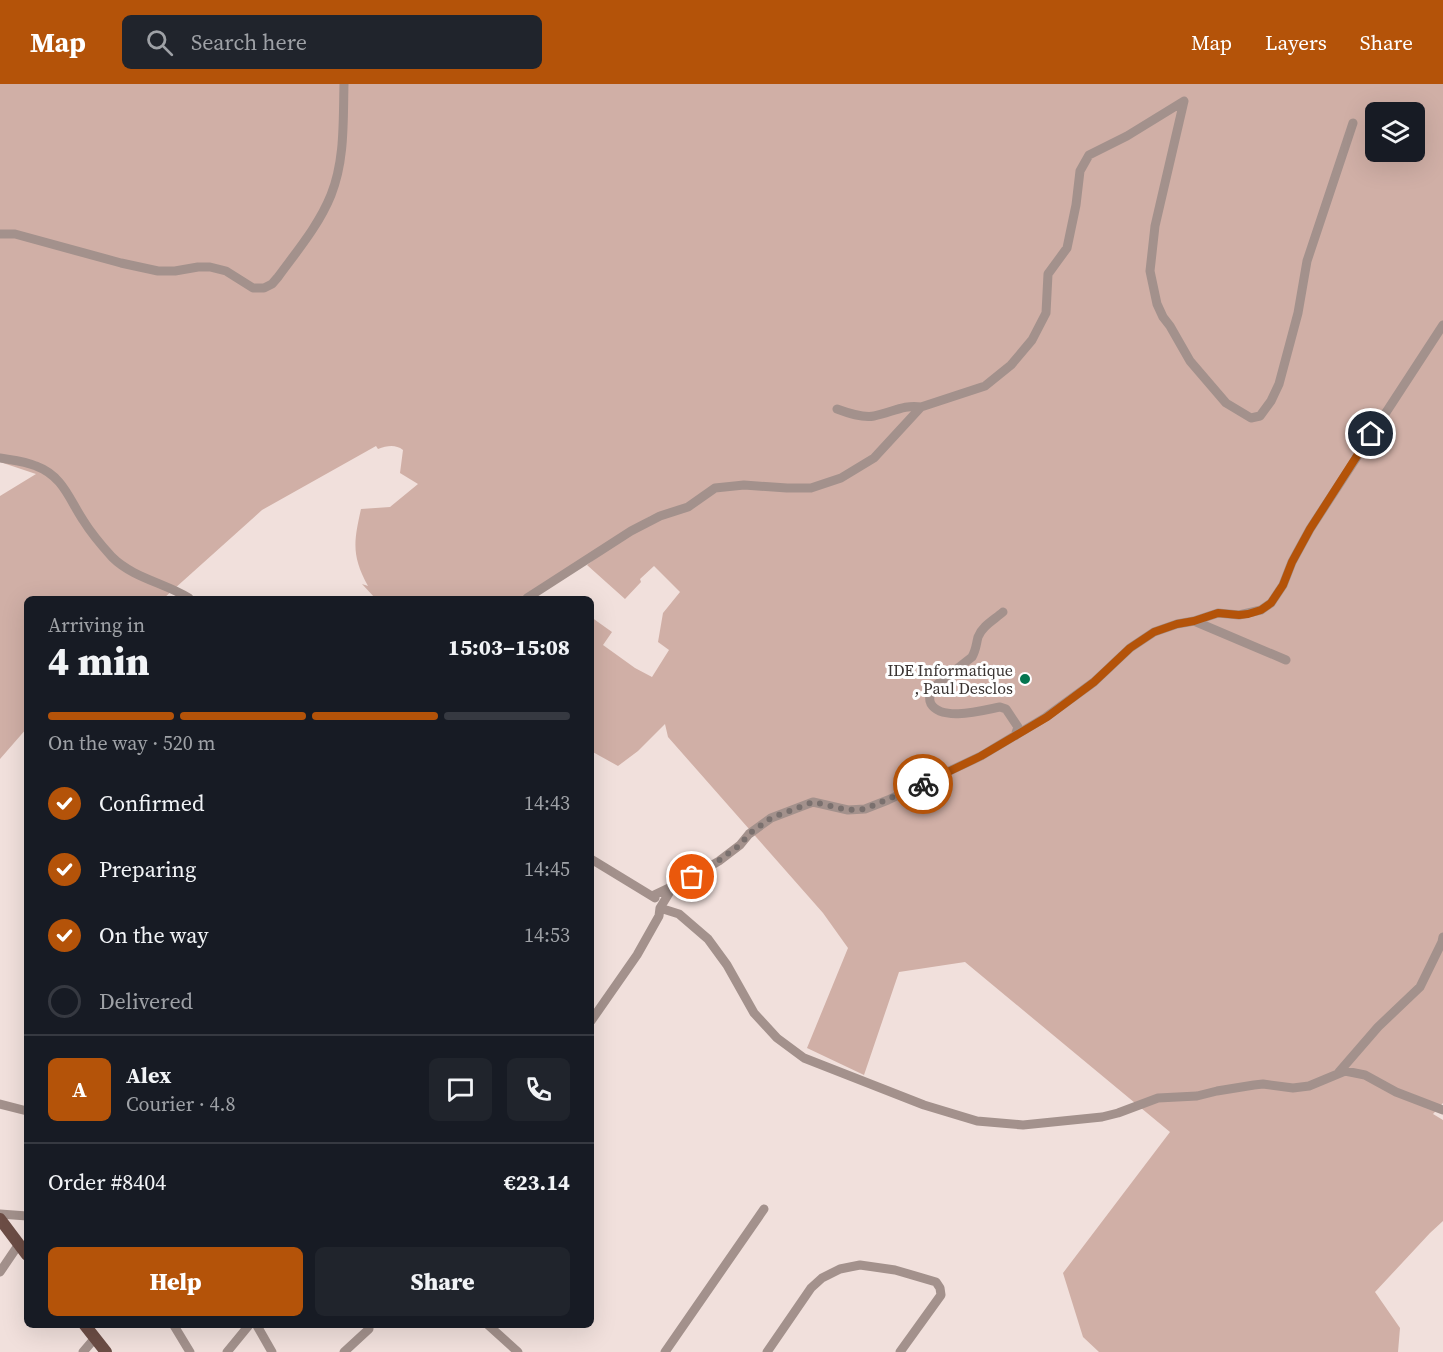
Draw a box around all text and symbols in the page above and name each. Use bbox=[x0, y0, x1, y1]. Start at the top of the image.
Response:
search box bbox=[122, 15, 542, 69]
text: Map bbox=[30, 23, 86, 61]
icon: search bbox=[143, 26, 176, 59]
text: Search here bbox=[191, 27, 307, 57]
text: Map bbox=[1191, 28, 1232, 57]
text: Layers bbox=[1265, 28, 1327, 57]
text: Share bbox=[1360, 28, 1413, 57]
map controls bbox=[1365, 102, 1425, 162]
button: layers bbox=[1365, 102, 1425, 162]
pin bbox=[1345, 408, 1396, 459]
icon: home bbox=[1354, 417, 1387, 450]
text: Arriving in bbox=[48, 611, 145, 639]
text: 15:03–15:08 bbox=[448, 632, 570, 662]
text: 4 min bbox=[48, 635, 150, 688]
place label: IDE Informatique , Paul Desclos bbox=[887, 659, 1013, 699]
marker: IDE Informatique , Paul Desclos bbox=[1018, 672, 1032, 686]
text: On the way · 520 m bbox=[48, 729, 215, 757]
courier bbox=[893, 754, 953, 814]
icon: bike bbox=[907, 768, 940, 801]
icon: check bbox=[48, 787, 81, 820]
text: Confirmed bbox=[99, 788, 204, 818]
text: 14:43 bbox=[524, 789, 570, 817]
pin bbox=[666, 851, 717, 902]
icon: check bbox=[48, 853, 81, 886]
text: Preparing bbox=[99, 854, 196, 884]
text: 14:45 bbox=[524, 855, 570, 883]
icon: bag bbox=[675, 860, 708, 893]
icon: check bbox=[48, 919, 81, 952]
text: On the way bbox=[99, 920, 208, 950]
text: 14:53 bbox=[524, 921, 570, 949]
text: Delivered bbox=[99, 986, 193, 1016]
button: chat bbox=[429, 1058, 492, 1121]
button: phone bbox=[507, 1058, 570, 1121]
text: Alex bbox=[126, 1060, 171, 1090]
text: A bbox=[72, 1074, 87, 1104]
text: Courier · 4.8 bbox=[126, 1090, 235, 1118]
text: Order #8404 bbox=[48, 1167, 166, 1197]
text: €23.14 bbox=[504, 1167, 570, 1197]
button: Help bbox=[48, 1247, 303, 1316]
button: Share bbox=[315, 1247, 570, 1316]

